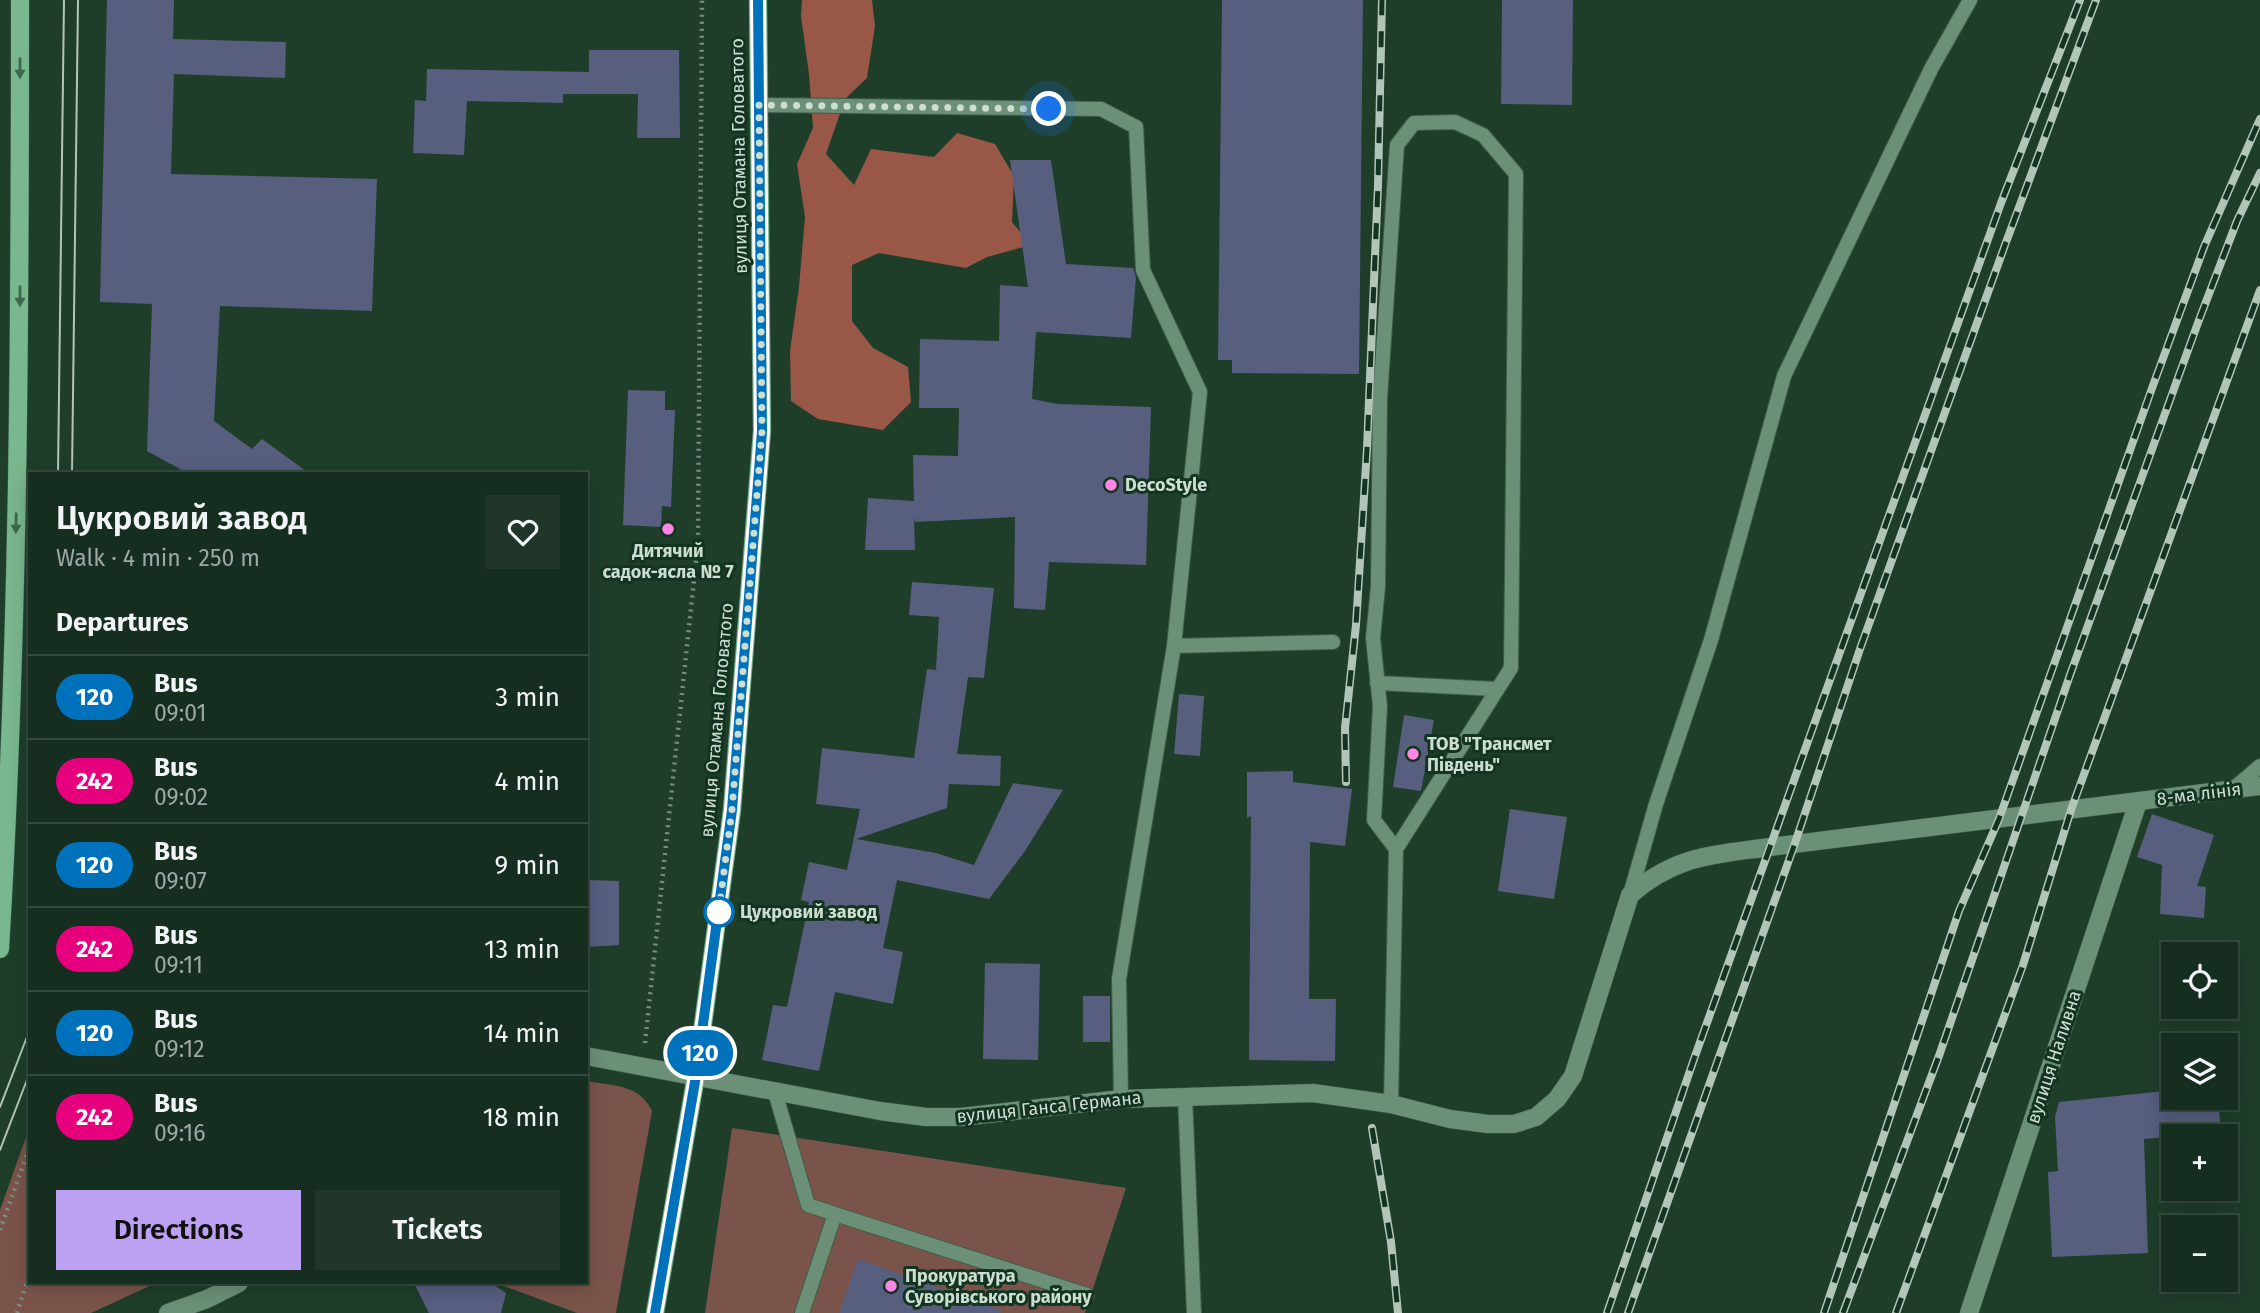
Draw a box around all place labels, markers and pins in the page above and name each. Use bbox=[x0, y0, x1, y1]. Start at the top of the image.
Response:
place label: DecoStyle bbox=[1125, 474, 1207, 496]
marker: DecoStyle bbox=[1103, 477, 1119, 493]
marker: Дитячий садок-ясла № 7 bbox=[660, 521, 676, 537]
place label: Дитячий садок-ясла № 7 bbox=[602, 540, 734, 583]
place label: ТОВ "Трансмет Південь" bbox=[1427, 733, 1552, 776]
marker: ТОВ "Трансмет Південь" bbox=[1405, 746, 1421, 762]
marker: Цукровий завод bbox=[704, 897, 734, 927]
place label: Цукровий завод bbox=[740, 901, 877, 923]
place label: Прокуратура Суворівського району bbox=[905, 1265, 1092, 1308]
marker: Прокуратура Суворівського району bbox=[883, 1278, 899, 1294]

